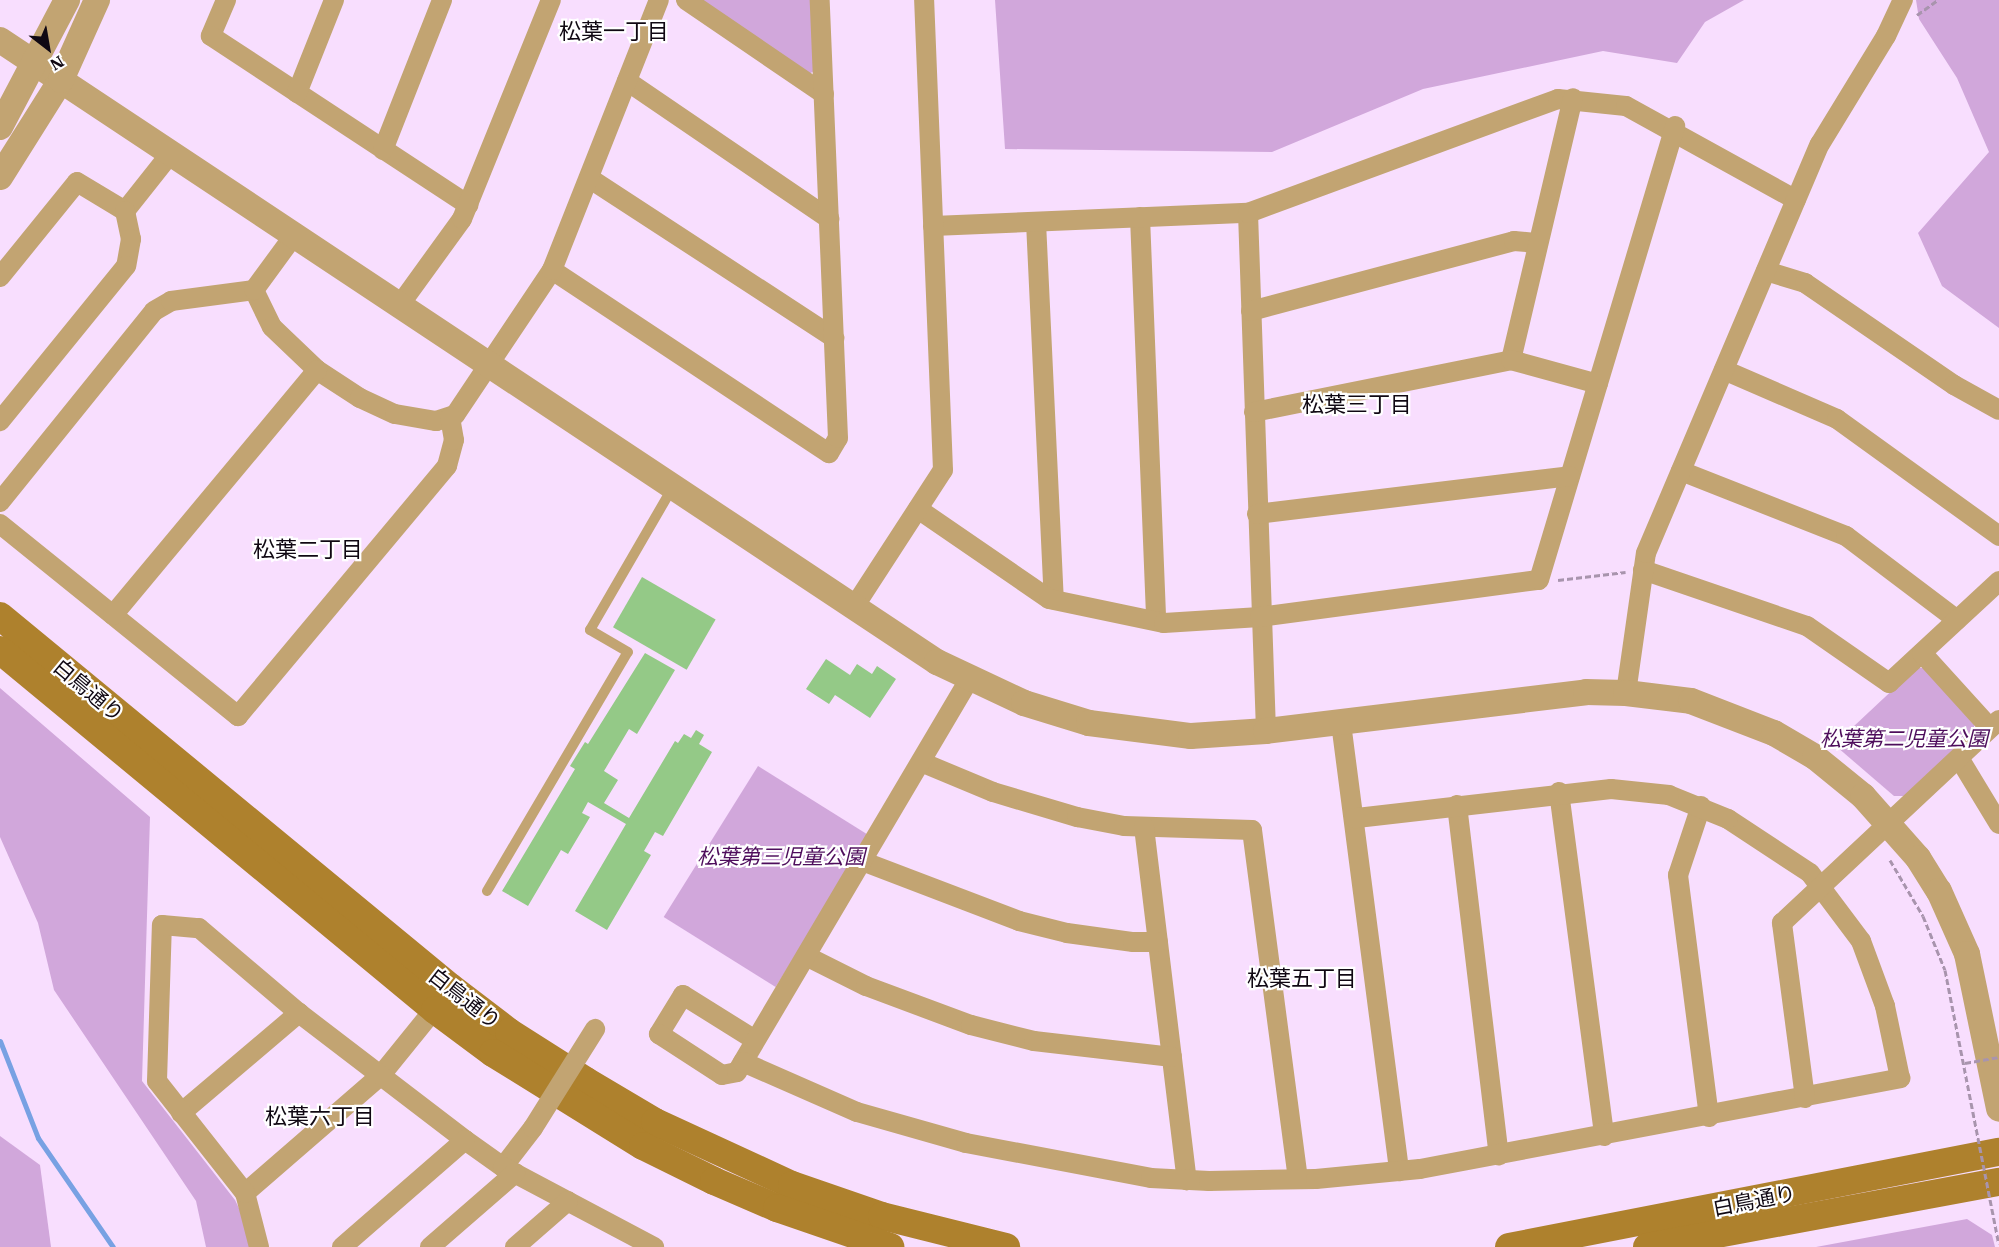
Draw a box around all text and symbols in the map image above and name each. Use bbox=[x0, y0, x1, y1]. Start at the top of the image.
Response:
north arrow bbox=[18, 18, 78, 78]
district label: 松葉一丁目 bbox=[559, 18, 669, 44]
text: N bbox=[47, 52, 68, 75]
district label: 松葉三丁目 bbox=[1302, 391, 1412, 417]
district label: 松葉二丁目 bbox=[253, 536, 363, 562]
street label: 白鳥通り bbox=[49, 653, 129, 727]
park label: 松葉第二児童公園 bbox=[1820, 725, 1988, 751]
park label: 松葉第三児童公園 bbox=[697, 843, 865, 869]
street label: 白鳥通り bbox=[424, 962, 506, 1034]
district label: 松葉五丁目 bbox=[1247, 965, 1357, 991]
district label: 松葉六丁目 bbox=[265, 1103, 375, 1129]
street label: 白鳥通り bbox=[1710, 1180, 1798, 1220]

